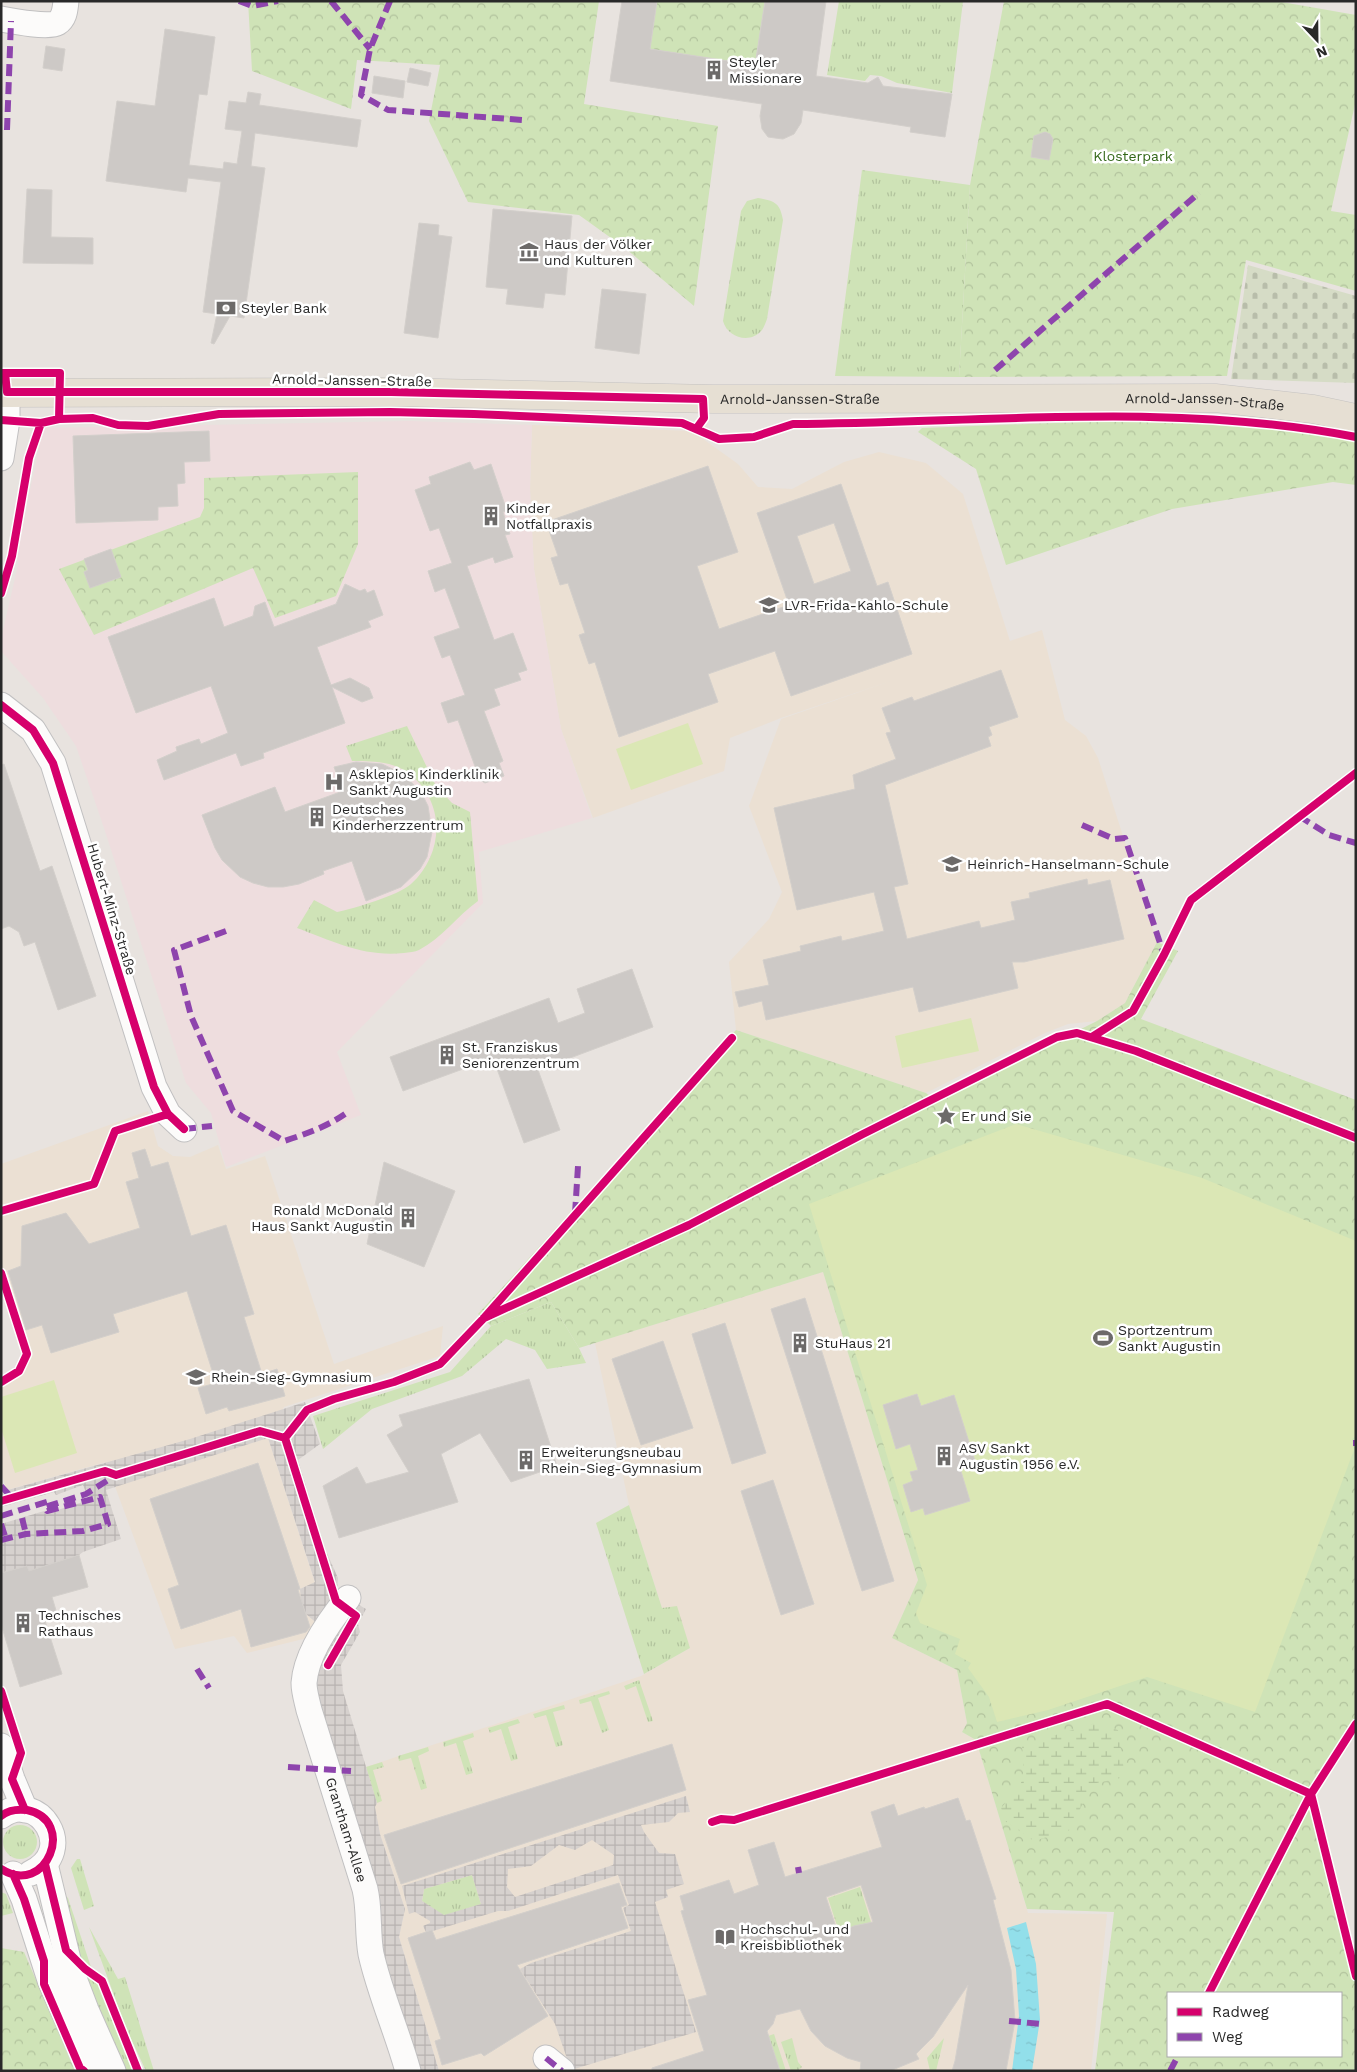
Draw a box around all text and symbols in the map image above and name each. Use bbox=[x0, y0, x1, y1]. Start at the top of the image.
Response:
north arrow bbox=[1292, 15, 1342, 65]
text: N bbox=[1314, 43, 1330, 61]
place label: Steyler Missionare bbox=[729, 54, 802, 86]
building icon: Steyler Missionare bbox=[703, 59, 725, 81]
park label: Klosterpark bbox=[1093, 148, 1173, 164]
place label: Haus der Völker und Kulturen bbox=[544, 236, 652, 268]
museum icon: Haus der Völker und Kulturen bbox=[518, 241, 540, 263]
bank icon: Steyler Bank bbox=[215, 297, 237, 319]
place label: Steyler Bank bbox=[241, 300, 327, 316]
street label: Arnold-Janssen-Straße bbox=[272, 371, 432, 389]
street label: Arnold-Janssen-Straße bbox=[1125, 390, 1285, 414]
street label: Arnold-Janssen-Straße bbox=[720, 391, 880, 407]
place label: Kinder Notfallpraxis bbox=[506, 500, 592, 532]
building icon: Kinder Notfallpraxis bbox=[480, 505, 502, 527]
school or university icon: LVR-Frida-Kahlo-Schule bbox=[758, 594, 780, 616]
place label: LVR-Frida-Kahlo-Schule bbox=[784, 597, 948, 613]
place label: Asklepios Kinderklinik Sankt Augustin bbox=[349, 766, 499, 798]
hospital icon: Asklepios Kinderklinik Sankt Augustin bbox=[323, 771, 345, 793]
place label: Deutsches Kinderherzzentrum bbox=[332, 801, 464, 833]
building icon: Deutsches Kinderherzzentrum bbox=[306, 806, 328, 828]
street label: Hubert-Minz-Straße bbox=[84, 841, 140, 977]
school or university icon: Heinrich-Hanselmann-Schule bbox=[941, 853, 963, 875]
place label: Heinrich-Hanselmann-Schule bbox=[967, 856, 1169, 872]
place label: St. Franziskus Seniorenzentrum bbox=[462, 1039, 580, 1071]
building icon: St. Franziskus Seniorenzentrum bbox=[436, 1044, 458, 1066]
place icon: Er und Sie bbox=[935, 1105, 957, 1127]
place label: Er und Sie bbox=[961, 1108, 1032, 1124]
place label: Ronald McDonald Haus Sankt Augustin bbox=[251, 1202, 393, 1234]
building icon: Ronald McDonald Haus Sankt Augustin bbox=[397, 1207, 419, 1229]
place label: Sportzentrum Sankt Augustin bbox=[1118, 1322, 1221, 1354]
sports icon: Sportzentrum Sankt Augustin bbox=[1092, 1327, 1114, 1349]
building icon: StuHaus 21 bbox=[789, 1332, 811, 1354]
place label: StuHaus 21 bbox=[815, 1335, 891, 1351]
school or university icon: Rhein-Sieg-Gymnasium bbox=[185, 1366, 207, 1388]
place label: Rhein-Sieg-Gymnasium bbox=[211, 1369, 372, 1385]
place label: ASV Sankt Augustin 1956 e.V. bbox=[959, 1440, 1080, 1472]
place label: Erweiterungsneubau Rhein-Sieg-Gymnasium bbox=[541, 1444, 702, 1476]
building icon: ASV Sankt Augustin 1956 e.V. bbox=[933, 1445, 955, 1467]
building icon: Erweiterungsneubau Rhein-Sieg-Gymnasium bbox=[515, 1449, 537, 1471]
place label: Technisches Rathaus bbox=[38, 1607, 121, 1639]
building icon: Technisches Rathaus bbox=[12, 1612, 34, 1634]
street label: Grantham-Allee bbox=[323, 1775, 370, 1884]
place label: Hochschul- und Kreisbibliothek bbox=[740, 1921, 849, 1953]
library icon: Hochschul- und Kreisbibliothek bbox=[714, 1926, 736, 1948]
legend bbox=[1167, 1992, 1342, 2057]
text: Radweg bbox=[1212, 2003, 1269, 2021]
text: Weg bbox=[1212, 2028, 1243, 2046]

